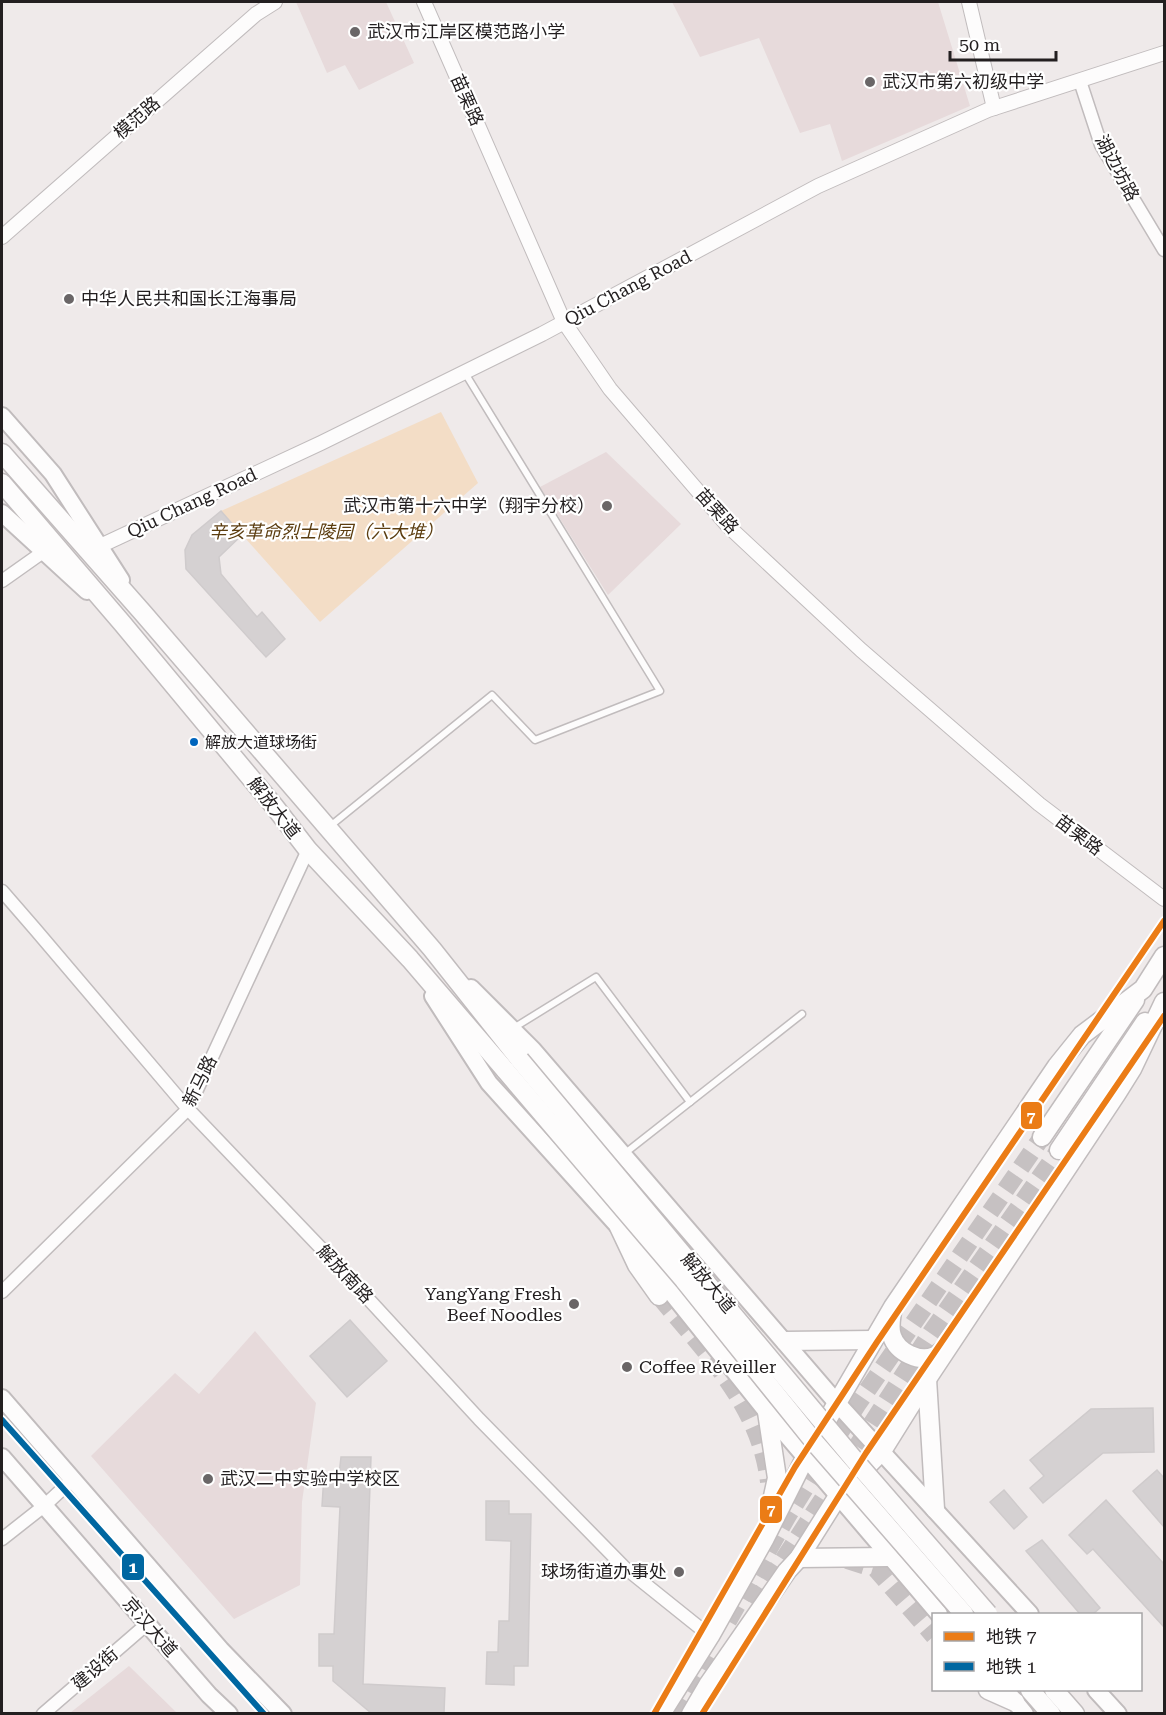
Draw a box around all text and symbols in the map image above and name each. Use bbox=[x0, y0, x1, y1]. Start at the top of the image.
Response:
place label: 武汉市江岸区模范路小学 bbox=[367, 21, 565, 42]
scale bar bbox=[950, 24, 1056, 62]
marker: 武汉市江岸区模范路小学 bbox=[348, 25, 362, 39]
text: 50 m bbox=[959, 34, 1000, 55]
street label: 苗栗路 bbox=[447, 71, 488, 129]
place label: 武汉市第六初级中学 bbox=[882, 71, 1044, 92]
marker: 武汉市第六初级中学 bbox=[863, 75, 877, 89]
street label: 模范路 bbox=[109, 92, 164, 143]
street label: 湖边坊路 bbox=[1091, 131, 1144, 204]
street label: Qiu Chang Road bbox=[561, 245, 695, 330]
place label: 中华人民共和国长江海事局 bbox=[81, 288, 297, 309]
marker: 中华人民共和国长江海事局 bbox=[62, 292, 76, 306]
street label: Qiu Chang Road bbox=[124, 463, 260, 542]
street label: 苗栗路 bbox=[692, 484, 743, 538]
place label: 武汉市第十六中学（翔宇分校） bbox=[343, 495, 595, 516]
marker: 武汉市第十六中学（翔宇分校） bbox=[600, 499, 614, 513]
park label: 辛亥革命烈士陵园（六大堆） bbox=[209, 521, 443, 542]
place label: 解放大道球场街 bbox=[205, 733, 317, 752]
marker: 解放大道球场街 bbox=[188, 736, 200, 748]
street label: 解放大道 bbox=[244, 773, 305, 843]
street label: 苗栗路 bbox=[1051, 810, 1107, 859]
street label: 新马路 bbox=[178, 1052, 221, 1110]
line badge: 7 bbox=[1020, 1101, 1043, 1130]
text: 7 bbox=[1027, 1107, 1036, 1126]
street label: 解放南路 bbox=[313, 1240, 378, 1307]
street label: 解放大道 bbox=[677, 1248, 740, 1317]
place label: YangYang Fresh Beef Noodles bbox=[424, 1283, 562, 1325]
marker: YangYang Fresh Beef Noodles bbox=[567, 1297, 581, 1311]
place label: Coffee Réveiller bbox=[639, 1356, 776, 1377]
marker: Coffee Réveiller bbox=[620, 1360, 634, 1374]
place label: 武汉二中实验中学校区 bbox=[220, 1468, 400, 1489]
marker: 武汉二中实验中学校区 bbox=[201, 1472, 215, 1486]
line badge: 7 bbox=[759, 1495, 783, 1524]
text: 7 bbox=[767, 1500, 776, 1519]
line badge: 1 bbox=[121, 1553, 145, 1581]
text: 1 bbox=[129, 1558, 138, 1577]
place label: 球场街道办事处 bbox=[541, 1561, 667, 1582]
marker: 球场街道办事处 bbox=[672, 1565, 686, 1579]
street label: 京汉大道 bbox=[119, 1593, 182, 1661]
legend bbox=[932, 1613, 1142, 1691]
text: 地铁 7 bbox=[986, 1626, 1037, 1647]
street label: 建设街 bbox=[67, 1643, 122, 1694]
text: 地铁 1 bbox=[986, 1656, 1037, 1677]

